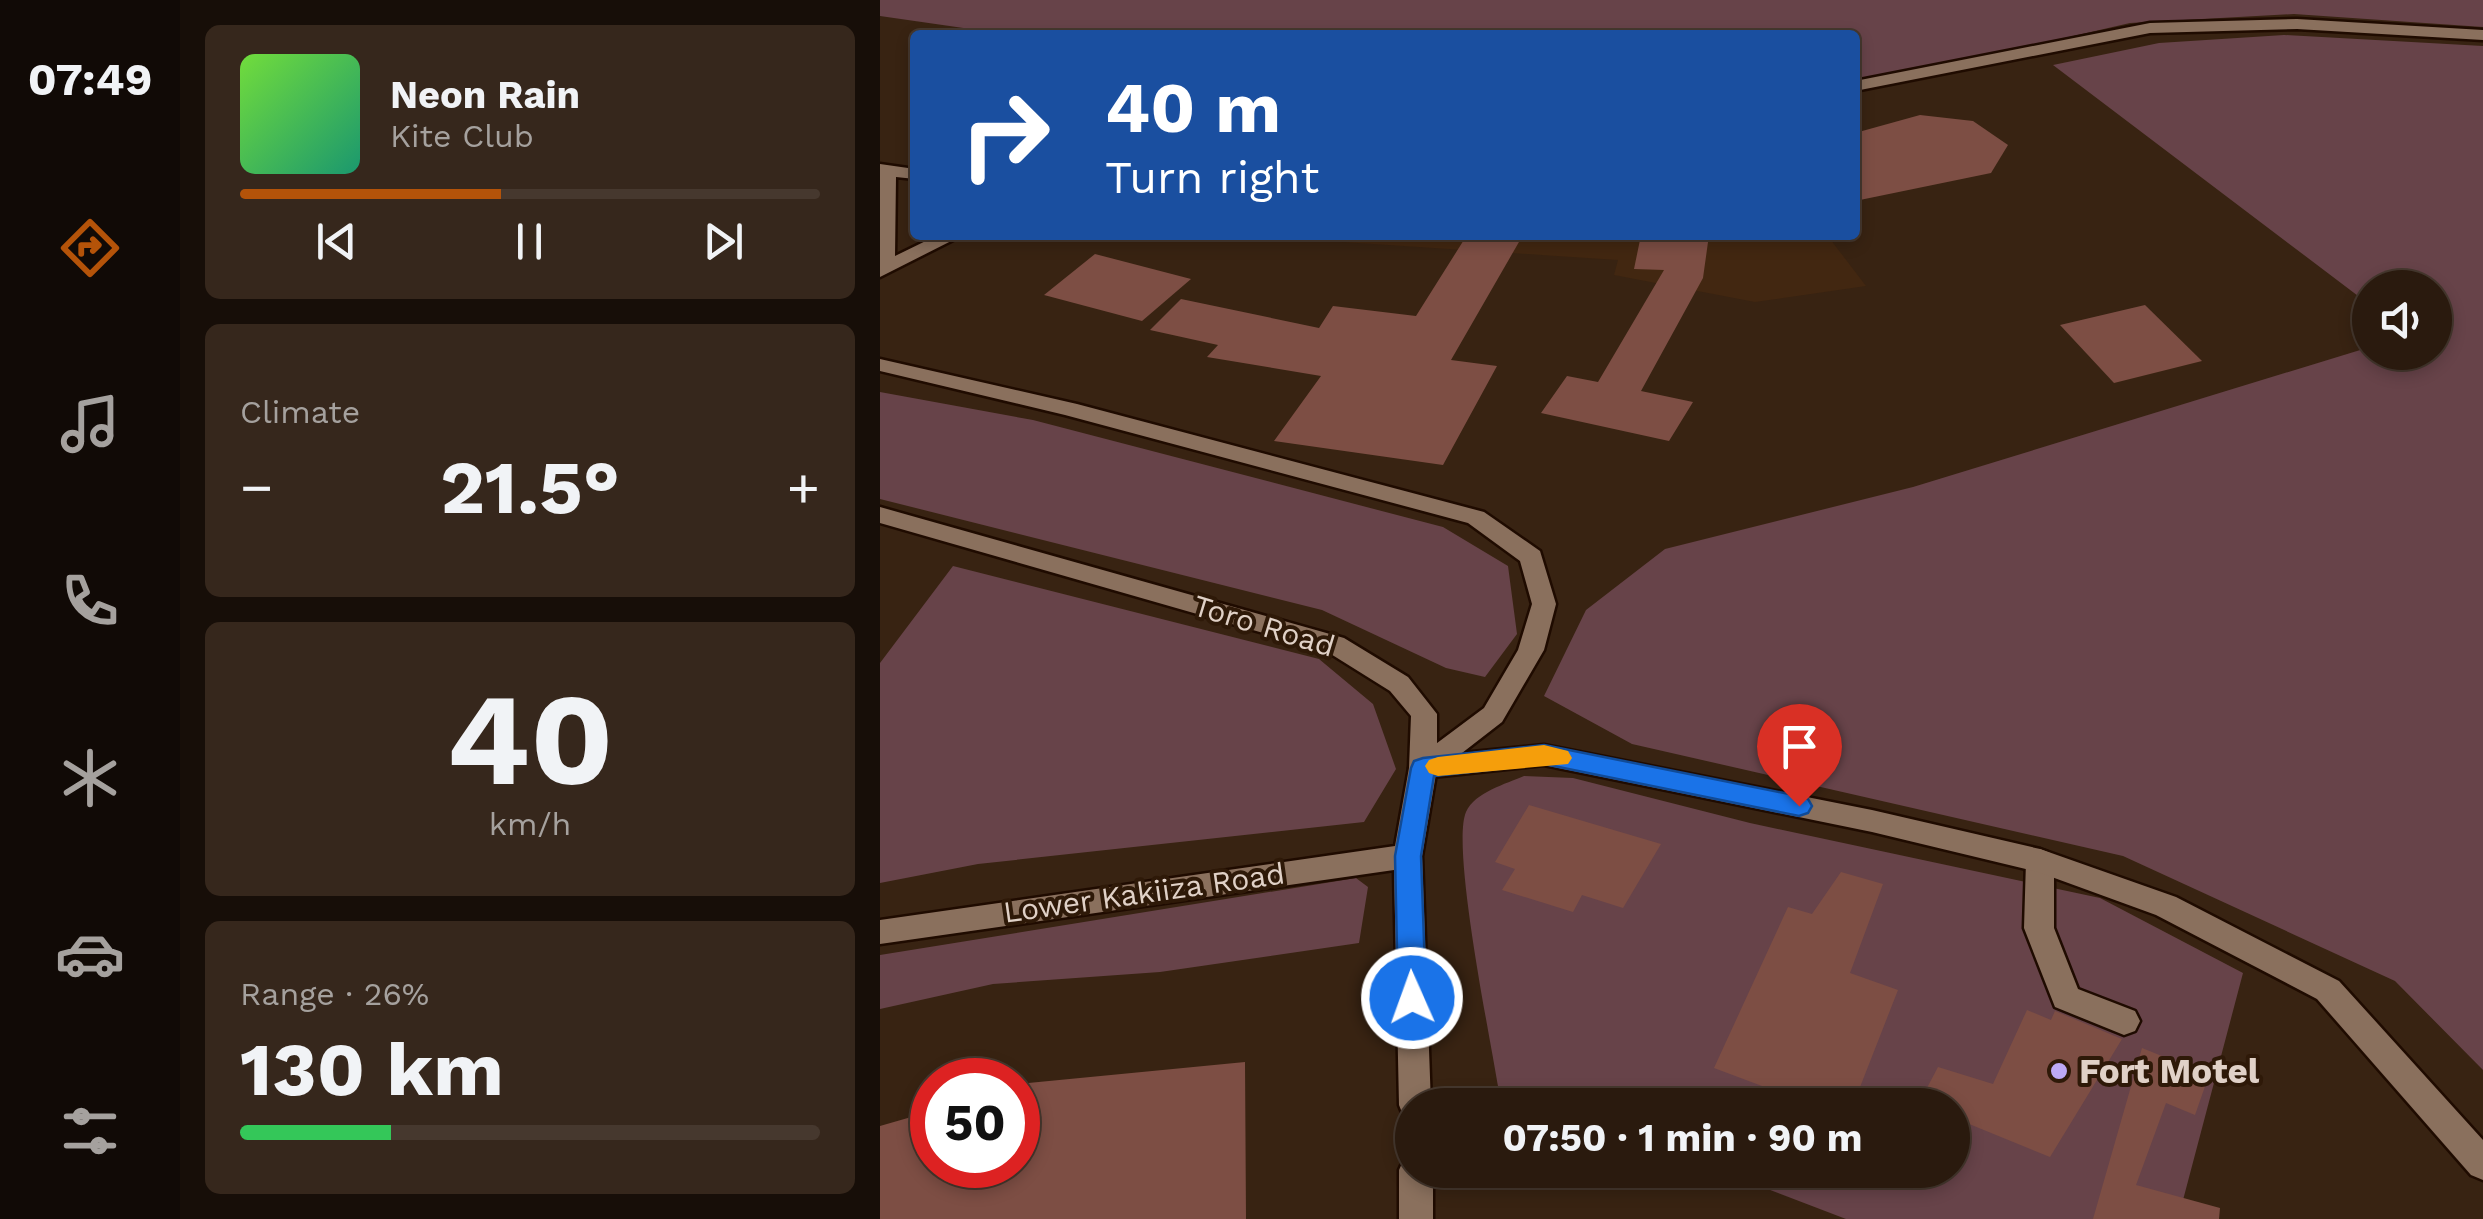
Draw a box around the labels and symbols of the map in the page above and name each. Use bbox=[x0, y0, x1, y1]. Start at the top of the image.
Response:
street label: Toro Road bbox=[1189, 587, 1339, 664]
pin bbox=[1757, 704, 1842, 807]
street label: Lower Kakiiza Road bbox=[1001, 855, 1287, 930]
position arrow bbox=[1360, 946, 1464, 1050]
place label: Fort Motel bbox=[2079, 1050, 2260, 1092]
speed limit sign: 50 bbox=[910, 1058, 1040, 1188]
marker: Fort Motel bbox=[2048, 1060, 2070, 1082]

